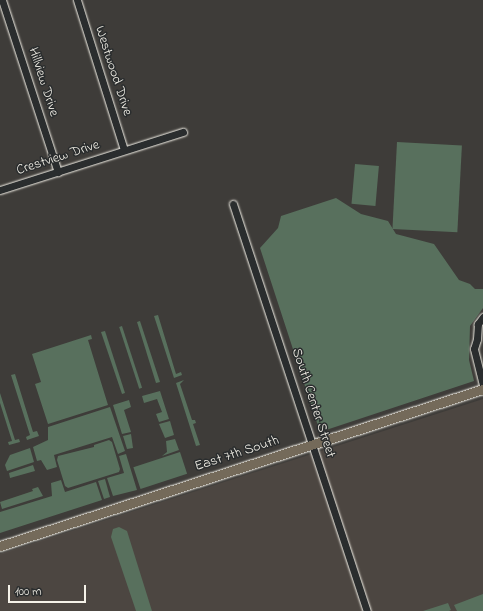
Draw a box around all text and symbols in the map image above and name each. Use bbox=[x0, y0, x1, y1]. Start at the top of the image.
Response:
street label: Westwood Drive bbox=[91, 24, 135, 118]
street label: Hillview Drive bbox=[24, 45, 62, 119]
street label: Crestview Drive bbox=[14, 137, 102, 179]
street label: South Center Street bbox=[287, 346, 339, 460]
street label: East 7th South bbox=[193, 432, 281, 476]
scale bar bbox=[10, 577, 88, 603]
text: 100 m bbox=[15, 583, 42, 601]

